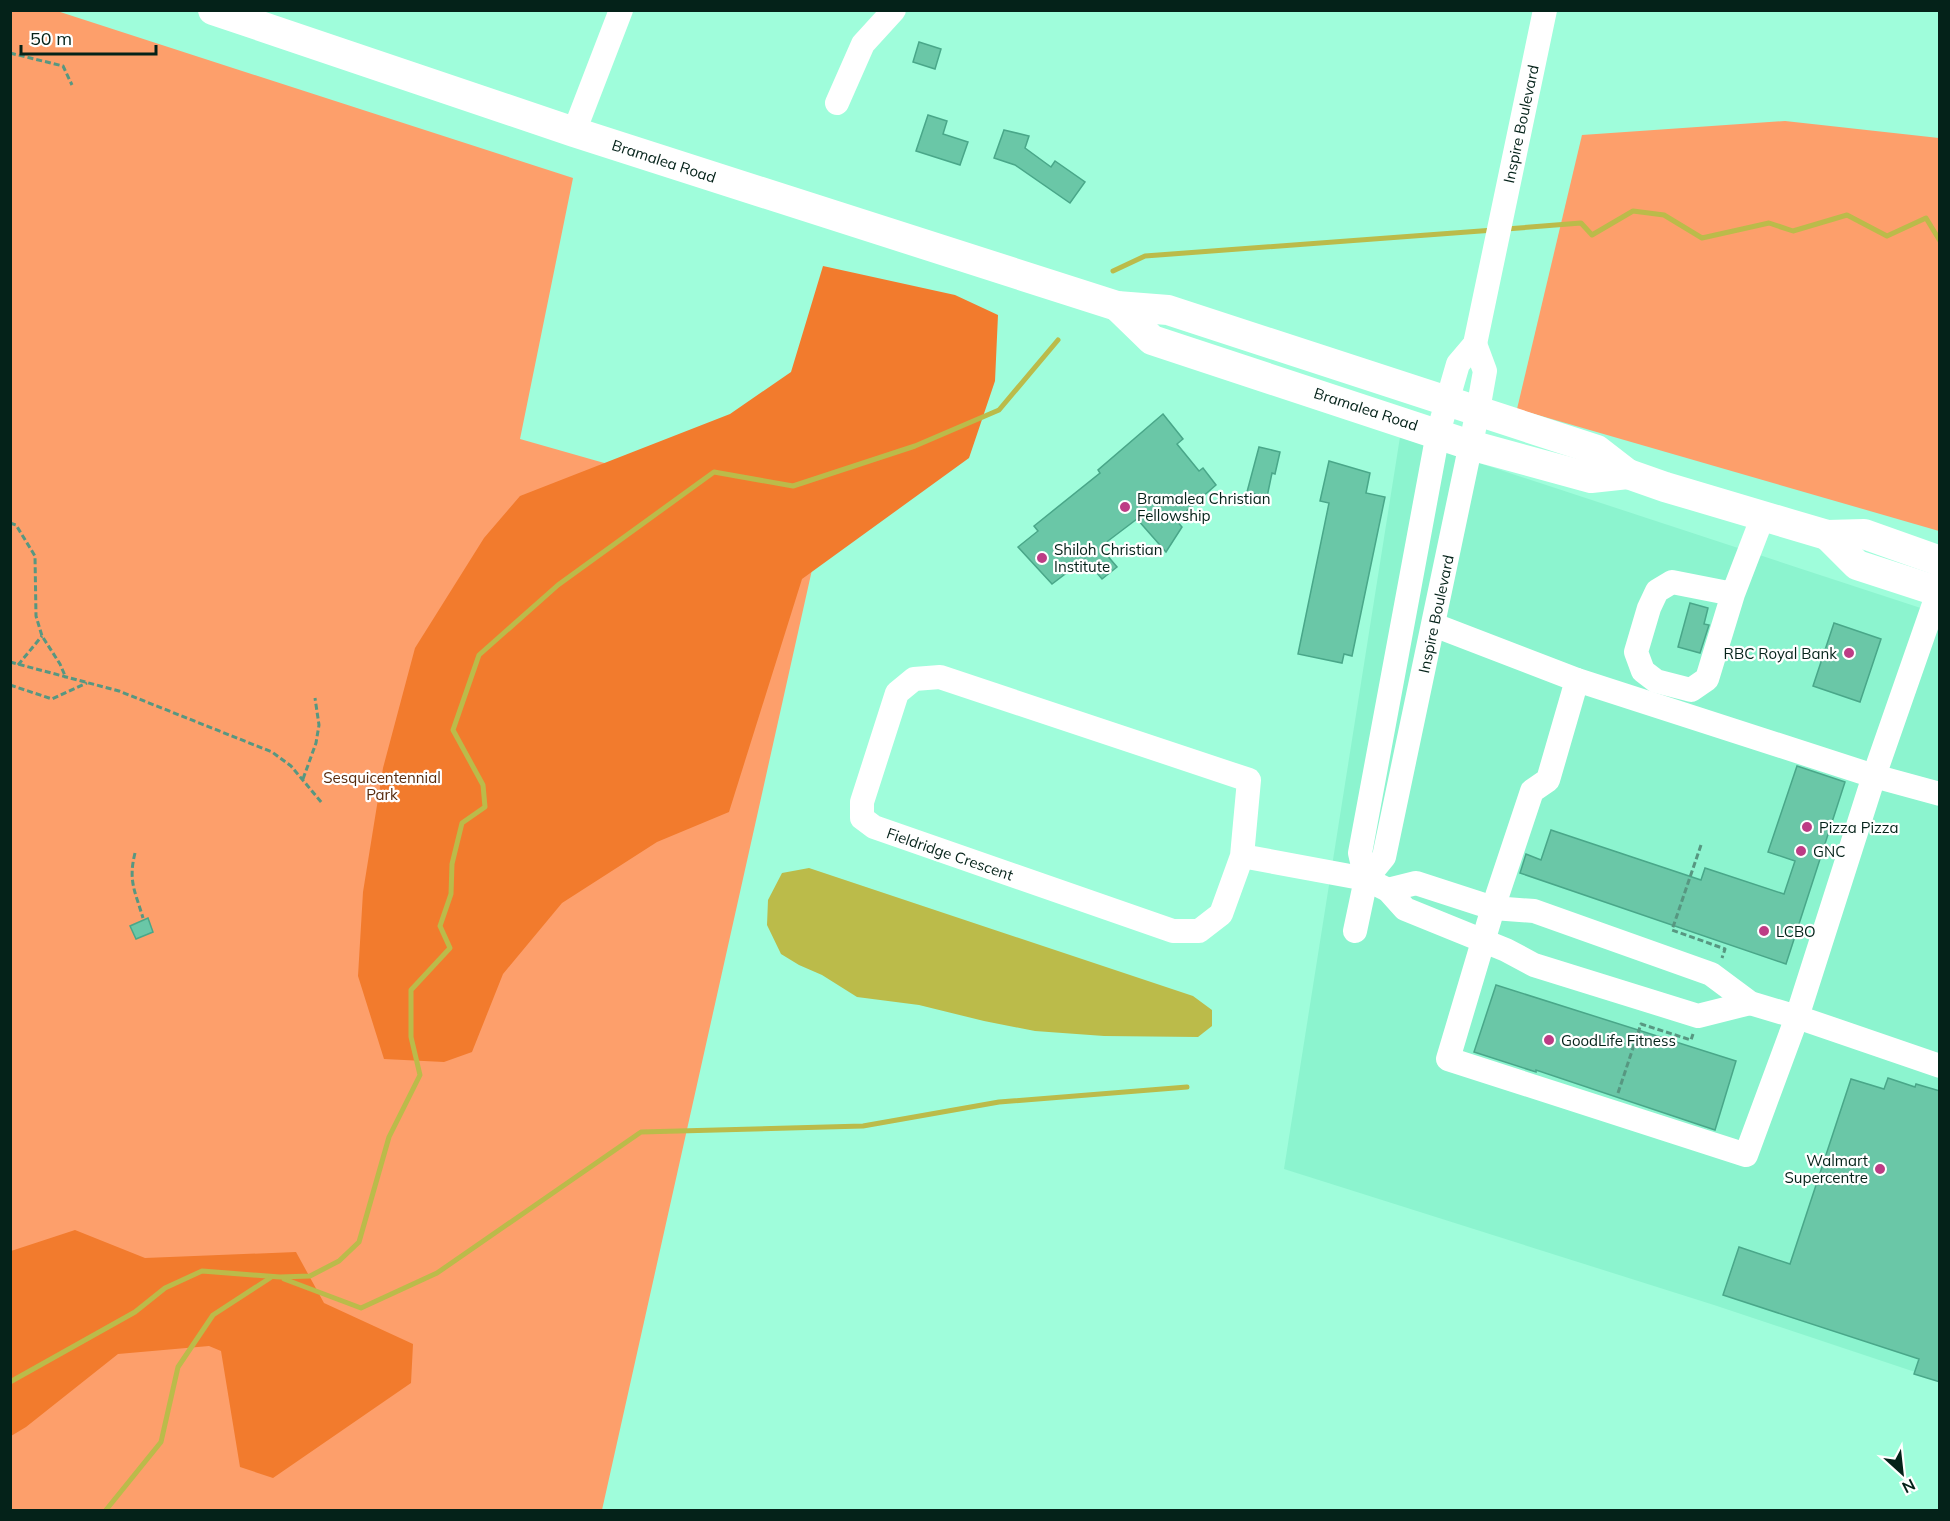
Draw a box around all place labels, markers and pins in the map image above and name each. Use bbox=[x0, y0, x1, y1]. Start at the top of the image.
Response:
place label: Bramalea Christian Fellowship bbox=[1137, 489, 1270, 525]
marker: Bramalea Christian Fellowship bbox=[1118, 500, 1132, 514]
place label: Shiloh Christian Institute bbox=[1054, 540, 1163, 576]
marker: Shiloh Christian Institute bbox=[1035, 551, 1049, 565]
place label: RBC Royal Bank bbox=[1724, 644, 1837, 663]
marker: RBC Royal Bank bbox=[1842, 646, 1856, 660]
place label: Pizza Pizza bbox=[1819, 818, 1899, 837]
marker: Pizza Pizza bbox=[1800, 820, 1814, 834]
place label: GNC bbox=[1813, 842, 1845, 861]
marker: GNC bbox=[1794, 844, 1808, 858]
place label: LCBO bbox=[1776, 922, 1816, 941]
marker: LCBO bbox=[1757, 924, 1771, 938]
place label: GoodLife Fitness bbox=[1561, 1031, 1676, 1050]
marker: GoodLife Fitness bbox=[1542, 1033, 1556, 1047]
place label: Walmart Supercentre bbox=[1785, 1151, 1868, 1187]
marker: Walmart Supercentre bbox=[1873, 1162, 1887, 1176]

